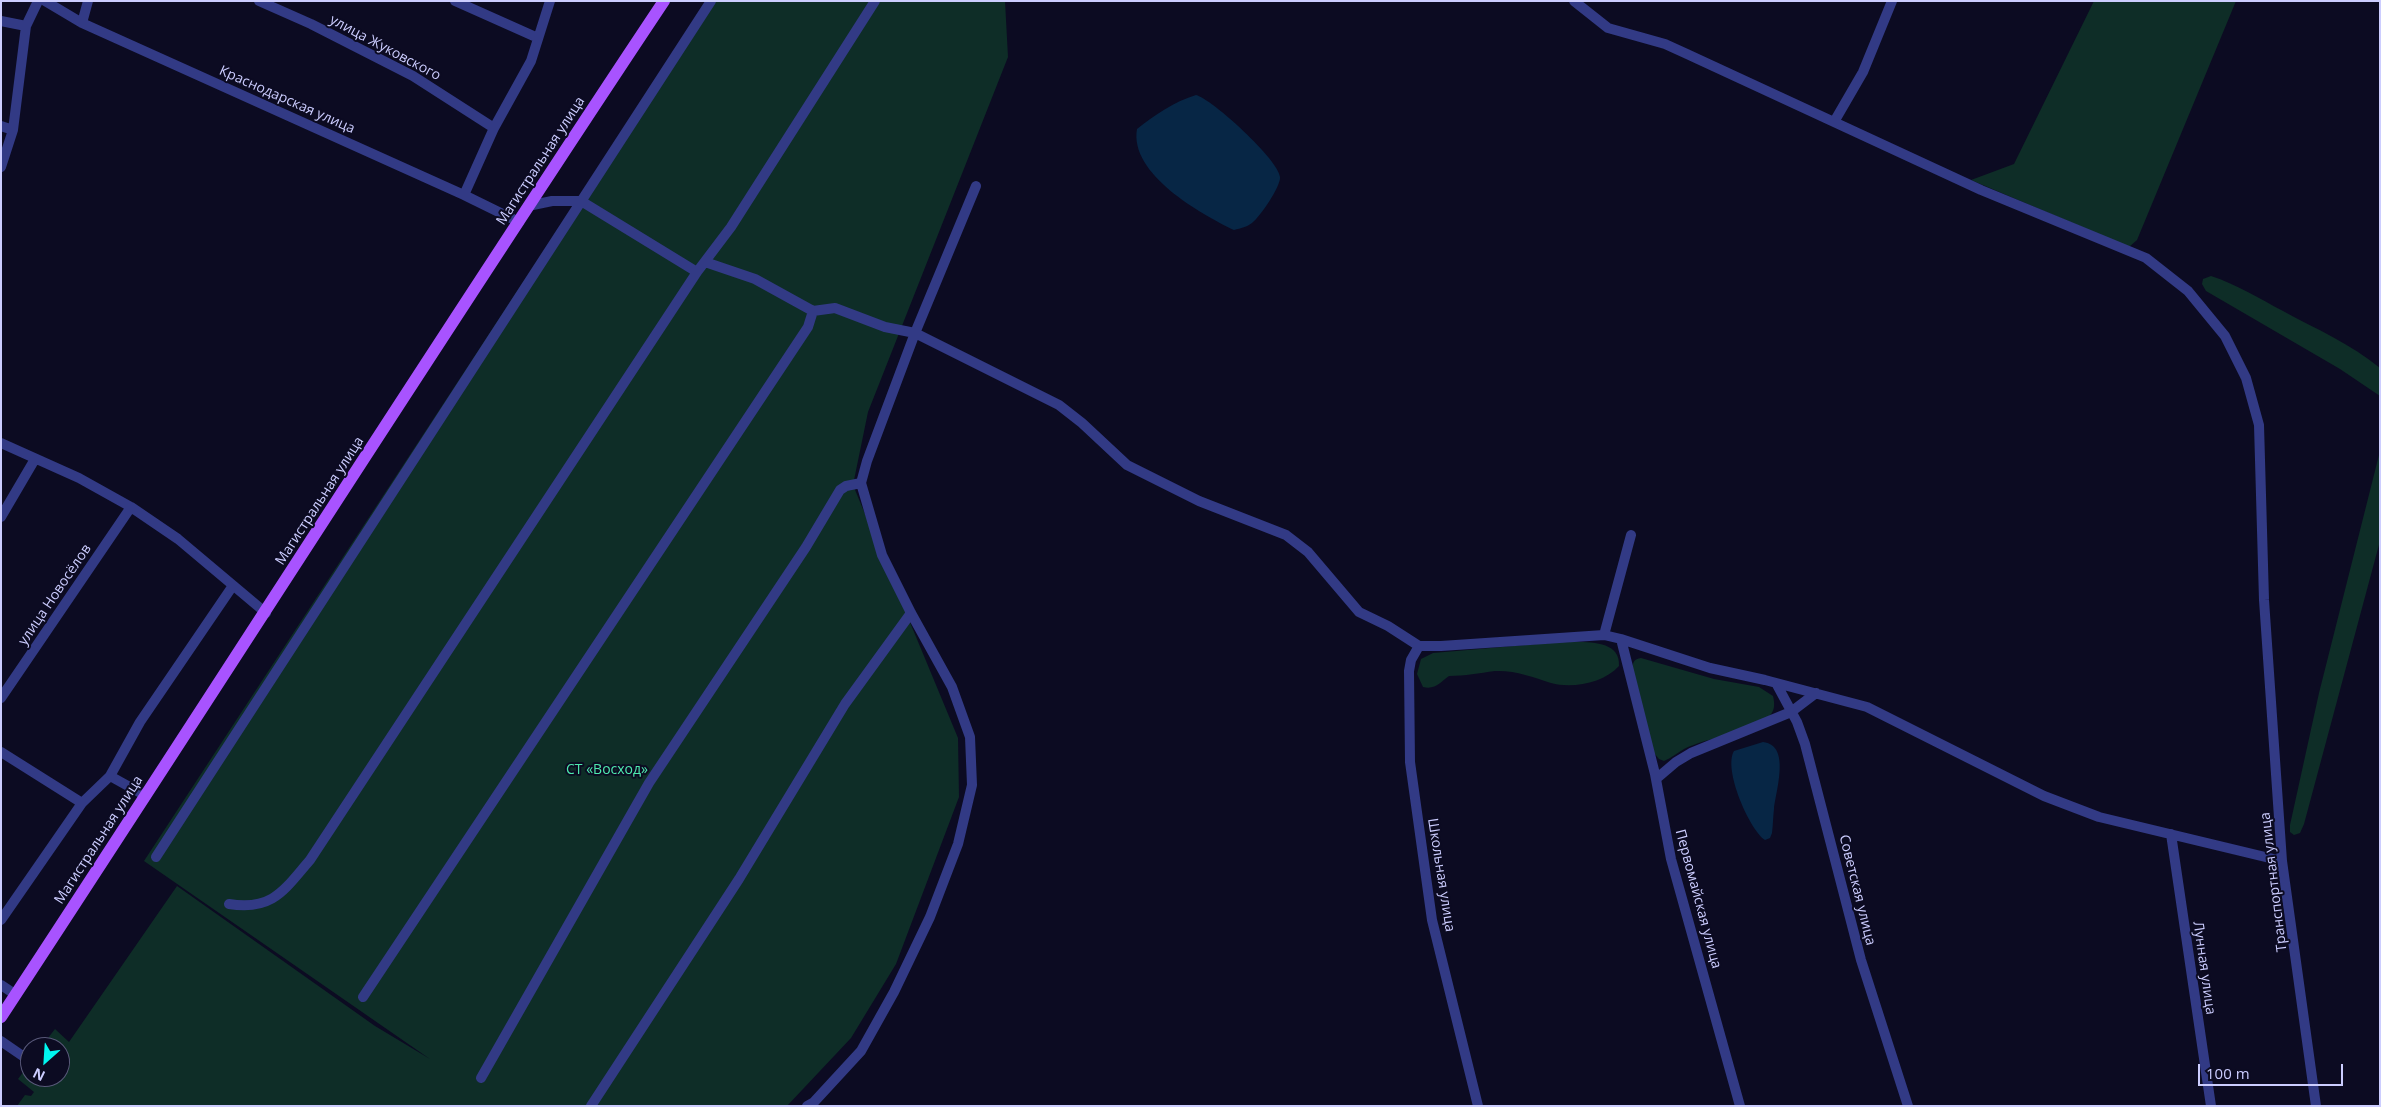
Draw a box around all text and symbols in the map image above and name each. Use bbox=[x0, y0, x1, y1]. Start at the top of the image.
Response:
street label: улица Жуковского bbox=[327, 12, 443, 84]
street label: Краснодарская улица bbox=[217, 62, 357, 138]
street label: Магистральная улица bbox=[493, 94, 589, 228]
street label: Магистральная улица bbox=[272, 434, 368, 568]
street label: улица Новосёлов bbox=[15, 541, 95, 649]
park label: СТ «Восход» bbox=[566, 762, 648, 778]
street label: Магистральная улица bbox=[51, 773, 147, 907]
street label: Транспортная улица bbox=[2257, 811, 2291, 953]
street label: Школьная улица bbox=[1424, 817, 1458, 933]
street label: Первомайская улица bbox=[1671, 827, 1725, 971]
street label: Советская улица bbox=[1835, 833, 1879, 947]
street label: Лунная улица bbox=[2189, 920, 2219, 1016]
north arrow bbox=[20, 1037, 70, 1087]
scale bar bbox=[2201, 1054, 2346, 1086]
text: 100 m bbox=[2206, 1063, 2250, 1083]
text: N bbox=[29, 1064, 48, 1086]

